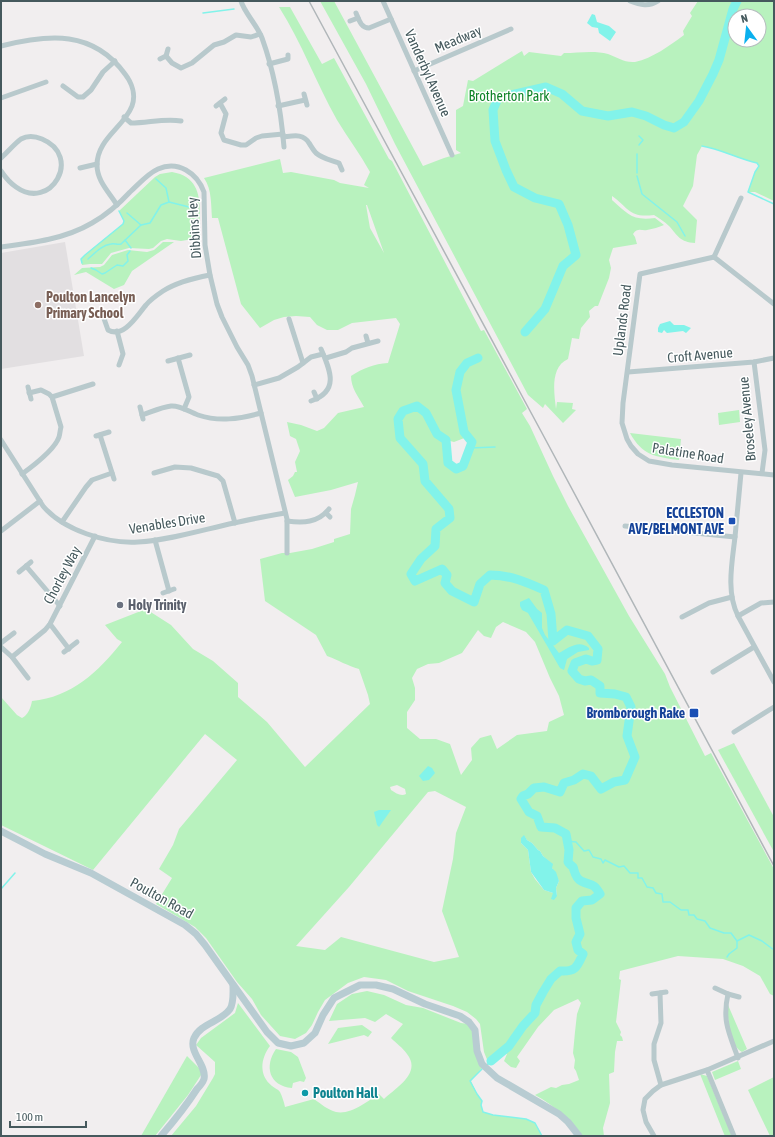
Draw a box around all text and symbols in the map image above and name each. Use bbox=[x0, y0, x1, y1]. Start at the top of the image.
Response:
north arrow bbox=[727, 8, 767, 48]
text: N bbox=[740, 12, 749, 25]
street label: Meadway bbox=[432, 22, 484, 56]
street label: Vanderbyl Avenue bbox=[402, 27, 454, 119]
park label: Brotherton Park bbox=[468, 88, 550, 104]
street label: Dibbins Hey bbox=[184, 197, 204, 259]
street label: Uplands Road bbox=[610, 283, 634, 357]
place label: Poulton Lancelyn Primary School bbox=[46, 289, 136, 321]
marker: Poulton Lancelyn Primary School bbox=[33, 300, 43, 310]
street label: Croft Avenue bbox=[667, 344, 733, 366]
street label: Broseley Avenue bbox=[735, 376, 759, 462]
street label: Palatine Road bbox=[651, 439, 725, 467]
place label: ECCLESTON AVE/BELMONT AVE bbox=[628, 505, 724, 537]
street label: Venables Drive bbox=[128, 509, 206, 537]
marker: ECCLESTON AVE/BELMONT AVE bbox=[727, 516, 737, 526]
street label: Chorley Way bbox=[40, 543, 84, 607]
place label: Holy Trinity bbox=[128, 597, 187, 613]
marker: Holy Trinity bbox=[115, 600, 125, 610]
place label: Bromborough Rake bbox=[586, 705, 685, 721]
marker: Bromborough Rake bbox=[688, 707, 700, 719]
street label: Poulton Road bbox=[128, 874, 196, 922]
place label: Poulton Hall bbox=[313, 1085, 378, 1101]
marker: Poulton Hall bbox=[300, 1088, 310, 1098]
scale bar bbox=[10, 1103, 86, 1129]
text: 100 m bbox=[16, 1110, 43, 1124]

